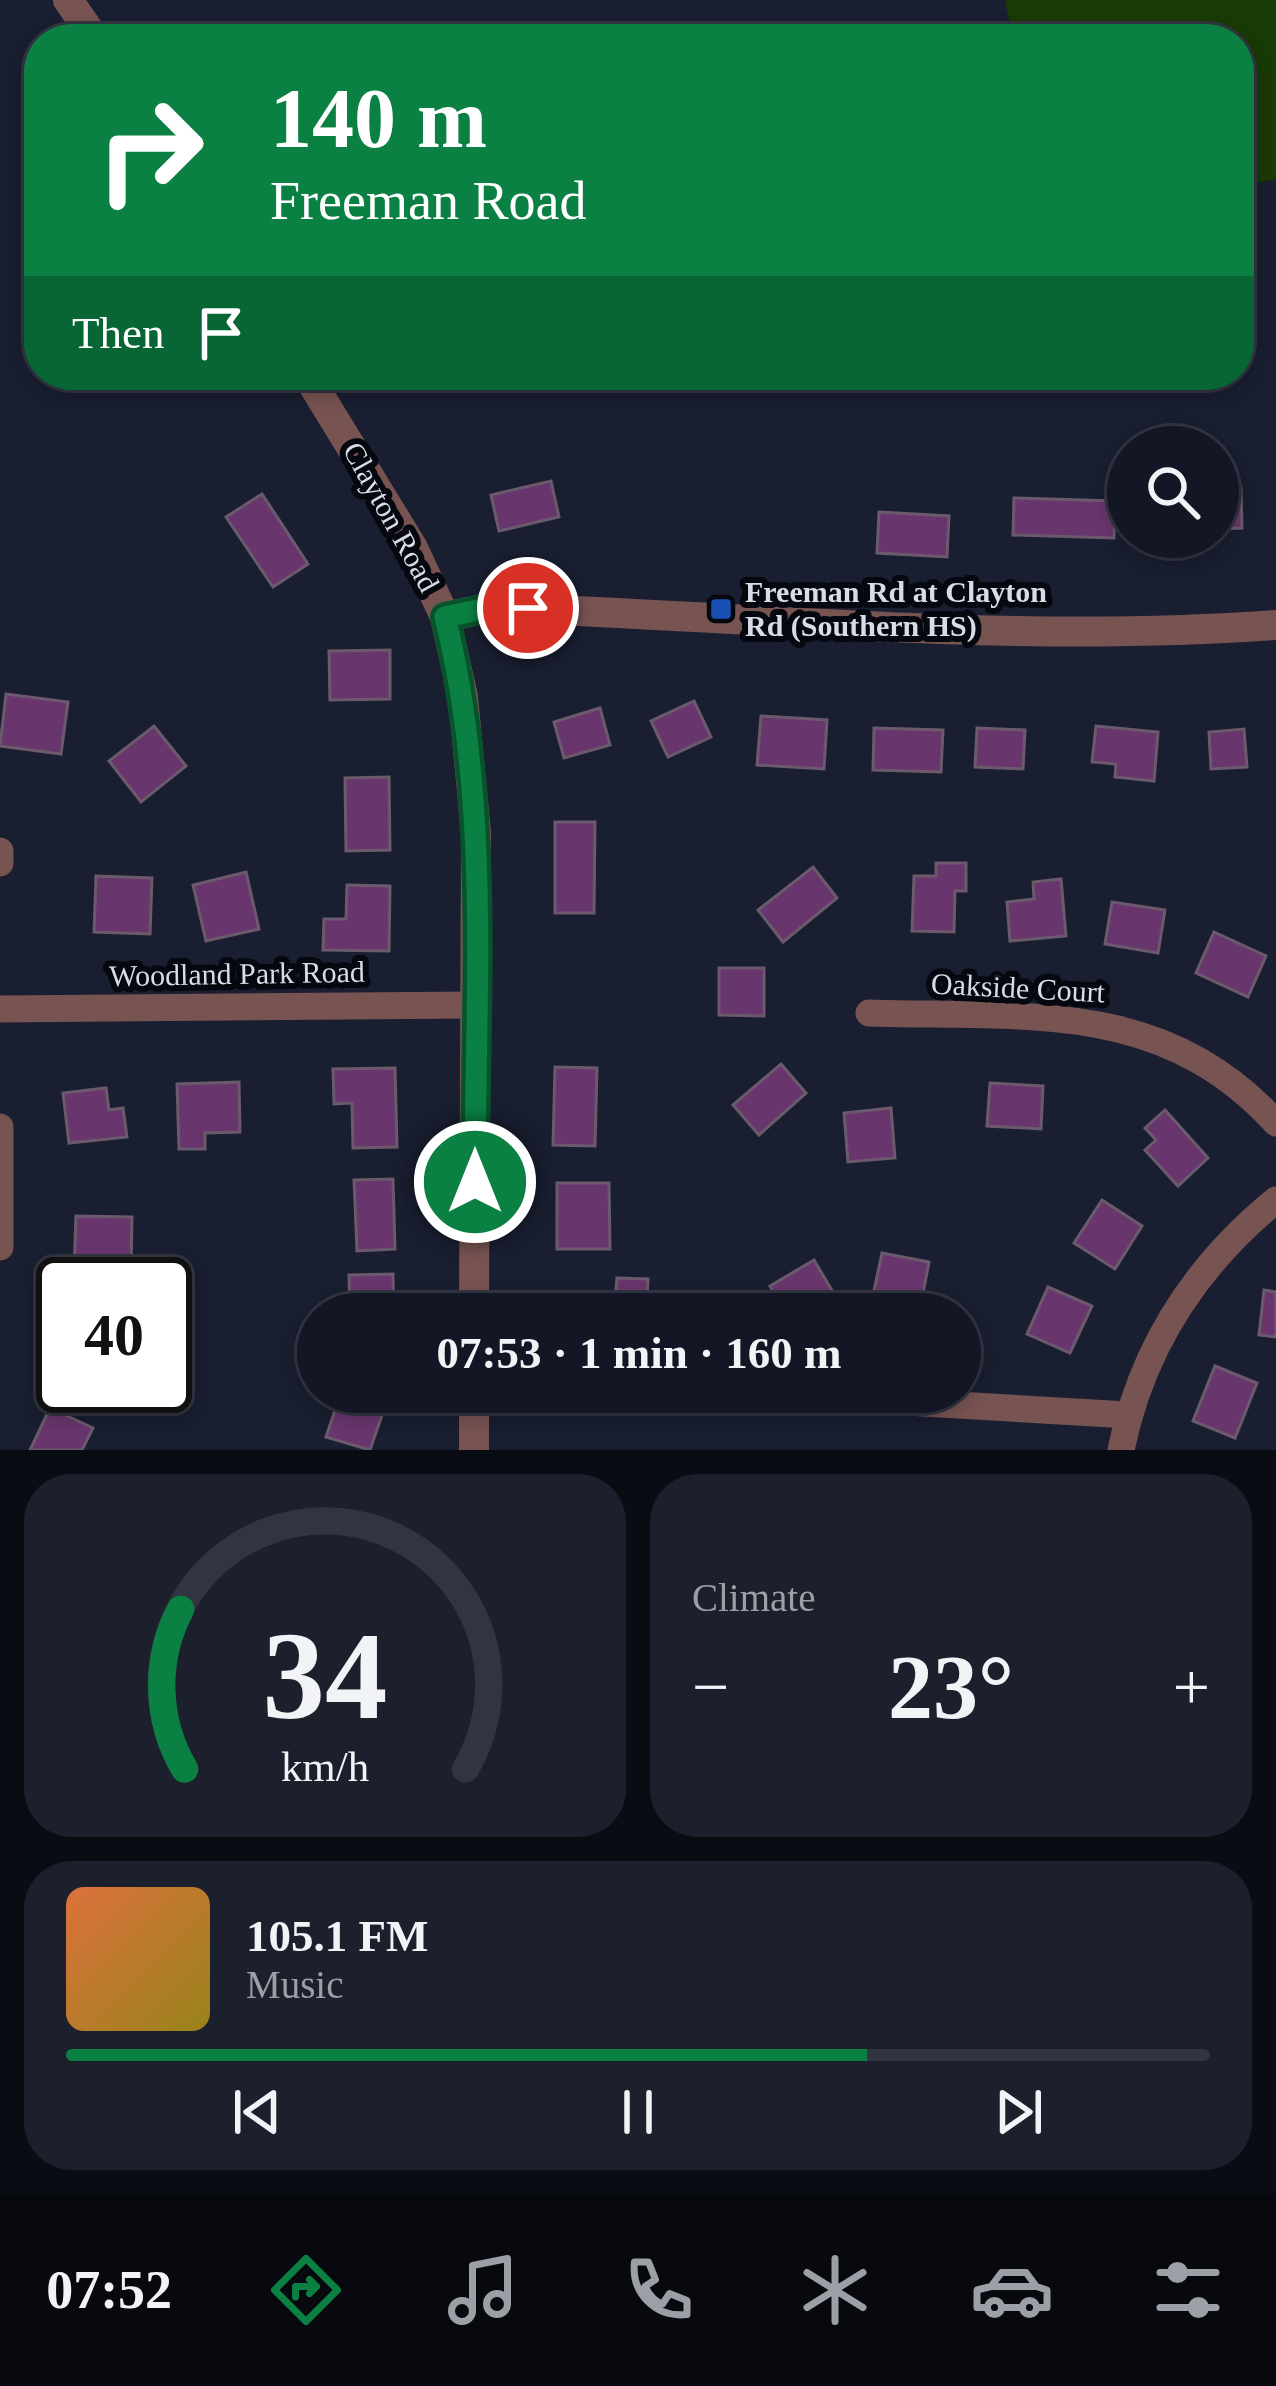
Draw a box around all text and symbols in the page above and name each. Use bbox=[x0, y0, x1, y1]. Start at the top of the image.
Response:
icon: right bbox=[72, 72, 228, 228]
text: 140 m bbox=[270, 72, 487, 165]
text: Freeman Road bbox=[270, 171, 586, 231]
icon: arrive bbox=[188, 300, 254, 366]
text: Then bbox=[72, 308, 164, 358]
map controls bbox=[1107, 426, 1239, 558]
button: search bbox=[1107, 426, 1239, 558]
street label: Clayton Road bbox=[337, 436, 446, 597]
pin bbox=[477, 557, 579, 659]
icon: arrive bbox=[495, 575, 561, 641]
place label: Freeman Rd at Clayton Rd (Southern HS) bbox=[745, 575, 1047, 643]
marker: Freeman Rd at Clayton Rd (Southern HS) bbox=[708, 596, 734, 622]
street label: Woodland Park Road bbox=[109, 955, 365, 992]
street label: Oakside Court bbox=[930, 966, 1107, 1009]
position arrow bbox=[412, 1119, 538, 1245]
speed limit sign: 40 bbox=[36, 1257, 192, 1413]
text: 07:53 · 1 min · 160 m bbox=[437, 1328, 842, 1378]
text: Climate bbox=[692, 1576, 815, 1619]
text: 34 bbox=[263, 1607, 387, 1745]
text: 23° bbox=[888, 1638, 1014, 1737]
text: − bbox=[692, 1650, 729, 1723]
text: + bbox=[1173, 1650, 1210, 1723]
text: km/h bbox=[281, 1742, 369, 1789]
text: 105.1 FM bbox=[246, 1911, 428, 1961]
text: Music bbox=[246, 1963, 344, 2006]
icon: previous bbox=[224, 2079, 290, 2145]
icon: pause bbox=[605, 2079, 671, 2145]
icon: next bbox=[986, 2079, 1052, 2145]
icon: directions bbox=[264, 2248, 348, 2332]
icon: music bbox=[441, 2248, 525, 2332]
icon: phone bbox=[617, 2248, 701, 2332]
icon: climate bbox=[793, 2248, 877, 2332]
icon: car bbox=[970, 2248, 1054, 2332]
icon: filters bbox=[1146, 2248, 1230, 2332]
text: 07:52 bbox=[46, 2260, 172, 2320]

